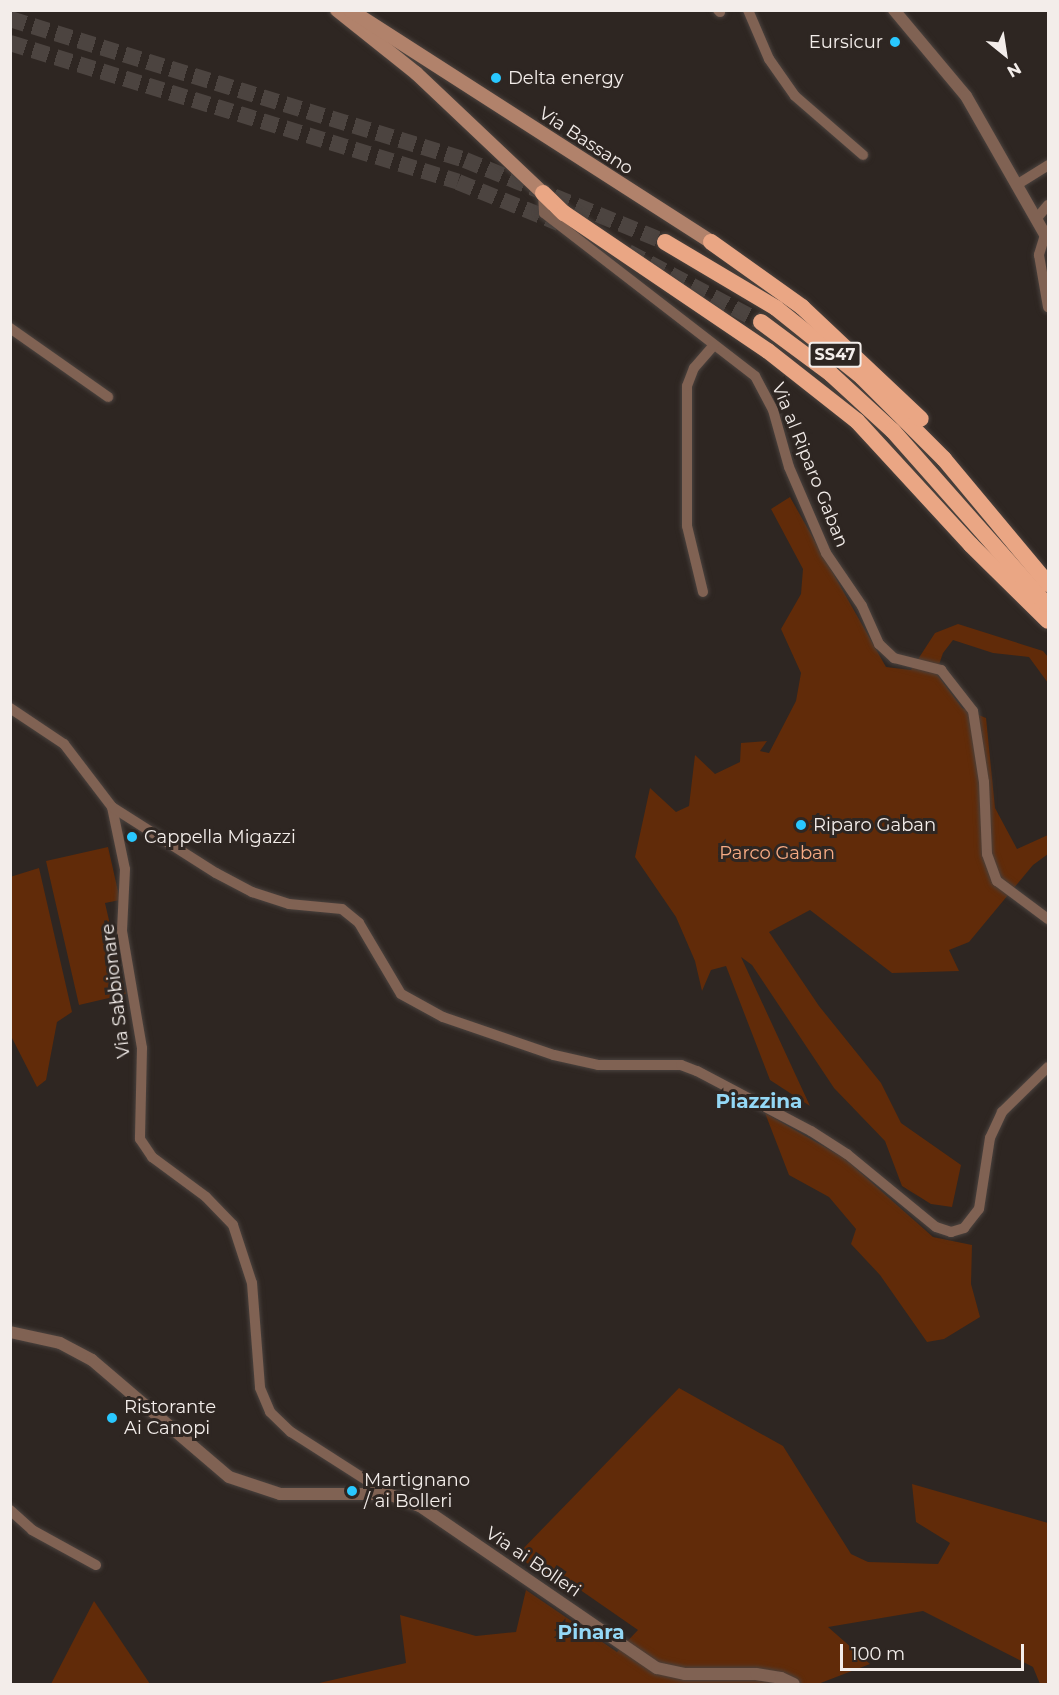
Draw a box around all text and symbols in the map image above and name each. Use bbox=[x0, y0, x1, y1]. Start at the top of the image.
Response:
north arrow bbox=[975, 24, 1035, 84]
place label: Eursicur bbox=[809, 31, 883, 53]
marker: Eursicur bbox=[888, 35, 902, 49]
text: N bbox=[1004, 59, 1025, 81]
place label: Delta energy bbox=[508, 67, 624, 89]
marker: Delta energy bbox=[489, 71, 503, 85]
street label: Via Bassano bbox=[535, 102, 637, 180]
road number: SS47 bbox=[808, 342, 862, 368]
street label: Via al Riparo Gaban bbox=[767, 380, 853, 550]
place label: Riparo Gaban bbox=[813, 814, 936, 836]
marker: Riparo Gaban bbox=[794, 818, 808, 832]
place label: Cappella Migazzi bbox=[144, 826, 296, 848]
marker: Cappella Migazzi bbox=[125, 830, 139, 844]
park label: Parco Gaban bbox=[719, 842, 835, 864]
street label: Via Sabbionare bbox=[97, 923, 135, 1059]
district label: Piazzina bbox=[716, 1089, 802, 1113]
place label: Ristorante Ai Canopi bbox=[124, 1397, 216, 1440]
marker: Ristorante Ai Canopi bbox=[105, 1411, 119, 1425]
place label: Martignano / ai Bolleri bbox=[364, 1470, 470, 1512]
marker: Martignano / ai Bolleri bbox=[345, 1484, 359, 1498]
street label: Via ai Bolleri bbox=[481, 1522, 585, 1602]
district label: Pinara bbox=[558, 1620, 624, 1644]
scale bar bbox=[843, 1632, 1028, 1670]
text: 100 m bbox=[851, 1643, 905, 1665]

